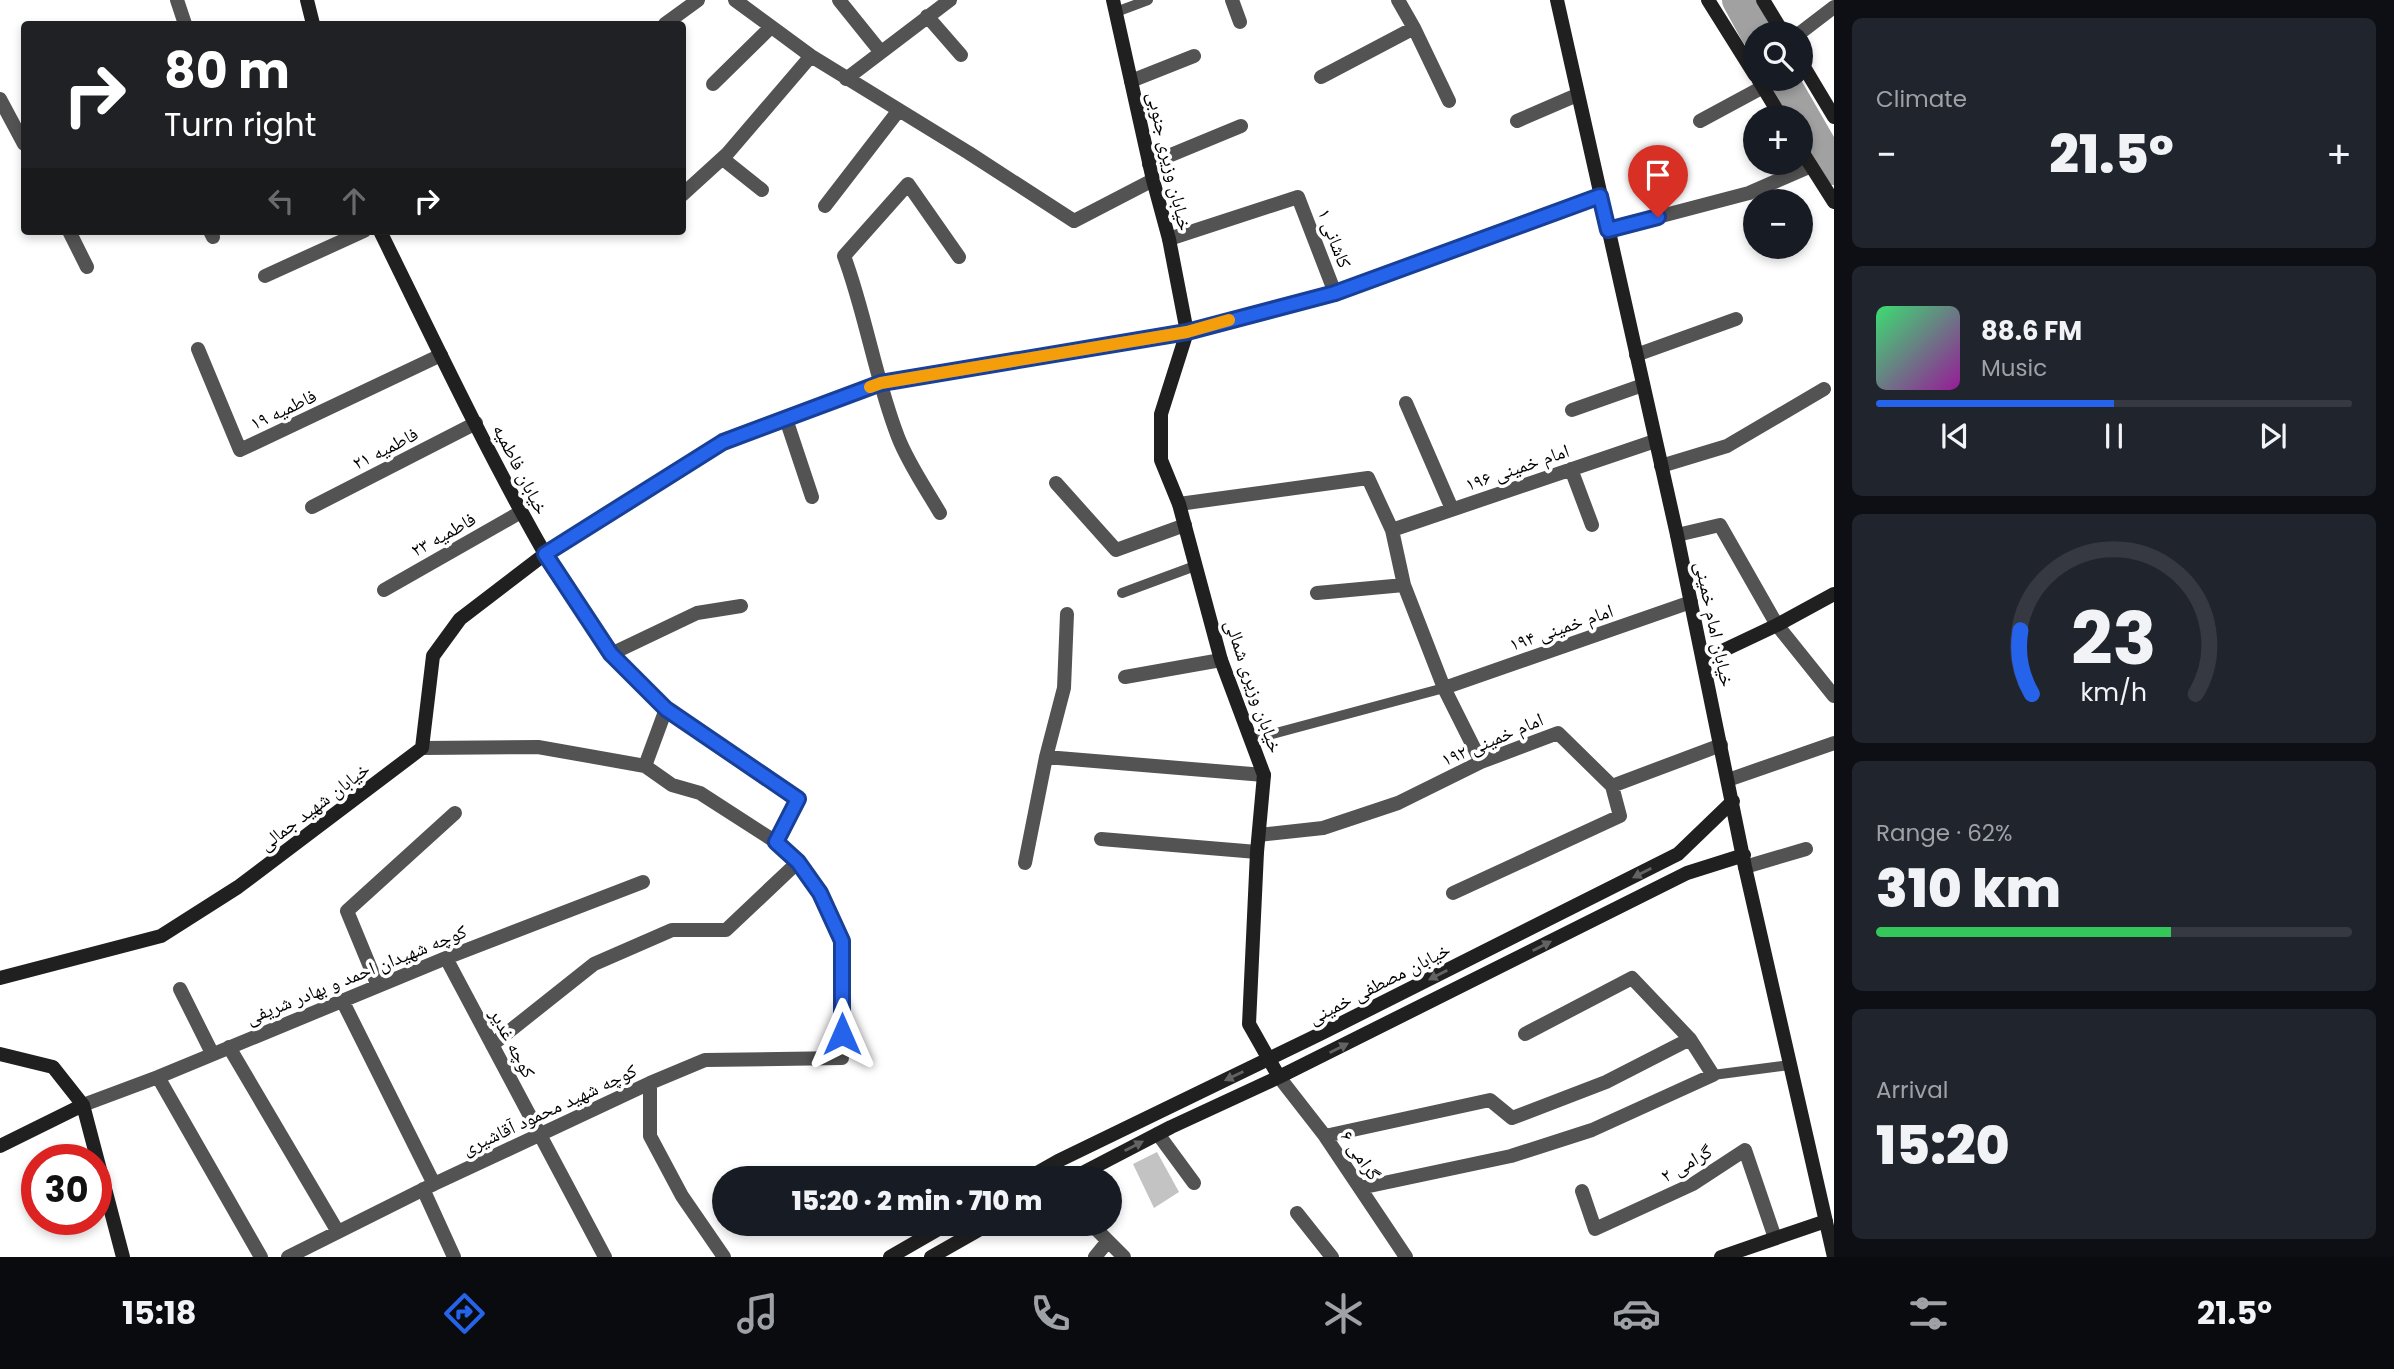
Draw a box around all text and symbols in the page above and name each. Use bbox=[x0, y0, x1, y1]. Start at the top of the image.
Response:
map controls bbox=[1743, 21, 1813, 259]
button: search bbox=[1743, 21, 1813, 91]
text: 80 m bbox=[164, 37, 290, 105]
icon: right bbox=[49, 49, 140, 140]
text: Climate bbox=[1876, 83, 1967, 115]
street label: خیابان وزیری جنوبی bbox=[1140, 89, 1199, 233]
text: Turn right bbox=[164, 102, 316, 147]
button: + bbox=[1743, 105, 1813, 175]
text: 21.5° bbox=[2049, 118, 2174, 191]
text: − bbox=[1876, 128, 1897, 181]
text: + bbox=[2326, 128, 2352, 181]
pin bbox=[1628, 145, 1688, 217]
icon: arrive bbox=[1639, 156, 1677, 194]
icon: left bbox=[262, 182, 300, 220]
icon: ahead bbox=[335, 182, 373, 220]
icon: right bbox=[408, 182, 446, 220]
button: − bbox=[1743, 189, 1813, 259]
street label: کاشانی ۱ bbox=[1311, 204, 1358, 272]
text: 88.6 FM bbox=[1981, 313, 2082, 349]
text: Music bbox=[1981, 352, 2047, 384]
street label: فاطمیه ۱۹ bbox=[245, 382, 321, 437]
icon: previous bbox=[1936, 417, 1974, 455]
icon: pause bbox=[2095, 417, 2133, 455]
icon: next bbox=[2254, 417, 2292, 455]
street label: خیابان فاطمیه bbox=[486, 419, 555, 519]
street label: فاطمیه ۲۱ bbox=[348, 420, 423, 477]
street label: امام خمینی ۱۹۶ bbox=[1462, 437, 1573, 498]
street label: فاطمیه ۲۳ bbox=[406, 505, 481, 563]
street label: خیابان امام خمینی bbox=[1688, 559, 1741, 689]
text: 23 bbox=[2071, 589, 2157, 690]
street label: امام خمینی ۱۹۴ bbox=[1506, 597, 1617, 658]
street label: خیابان وزیری شمالی bbox=[1218, 616, 1289, 756]
text: km/h bbox=[2081, 675, 2147, 710]
street label: امام خمینی ۱۹۲ bbox=[1437, 706, 1547, 773]
street label: خیابان شهید جمالی bbox=[253, 756, 375, 857]
text: Range · 62% bbox=[1876, 817, 2013, 849]
text: 310 km bbox=[1876, 852, 2061, 925]
one-way arrow bbox=[1631, 866, 1651, 878]
street label: کوچه شهیدان احمد و بهادر شریفی bbox=[242, 918, 471, 1031]
street label: خیابان مصطفی خمینی bbox=[1304, 936, 1455, 1031]
one-way arrow bbox=[1532, 940, 1552, 951]
one-way arrow bbox=[1428, 969, 1448, 980]
position arrow bbox=[805, 997, 879, 1071]
street label: کوچه غدیر bbox=[482, 1003, 542, 1083]
one-way arrow bbox=[1329, 1042, 1349, 1053]
street label: کوچه شهید محمود آقاشیری bbox=[457, 1057, 641, 1162]
one-way arrow bbox=[1224, 1070, 1244, 1081]
text: Arrival bbox=[1876, 1074, 1948, 1106]
text: 15:20 bbox=[1876, 1109, 2010, 1182]
street label: گرامی ۶ bbox=[1334, 1125, 1387, 1186]
street label: گرامی ۲ bbox=[1656, 1138, 1717, 1189]
one-way arrow bbox=[1124, 1141, 1144, 1152]
speed limit sign: 30 bbox=[21, 1144, 112, 1235]
text: 15:20 · 2 min · 710 m bbox=[792, 1183, 1042, 1219]
icon: directions bbox=[440, 1289, 489, 1338]
icon: music bbox=[733, 1289, 782, 1338]
icon: phone bbox=[1026, 1289, 1075, 1338]
icon: climate bbox=[1319, 1289, 1368, 1338]
icon: car bbox=[1612, 1289, 1661, 1338]
icon: filters bbox=[1904, 1289, 1953, 1338]
text: 15:18 bbox=[122, 1290, 197, 1335]
text: 21.5° bbox=[2197, 1290, 2272, 1335]

